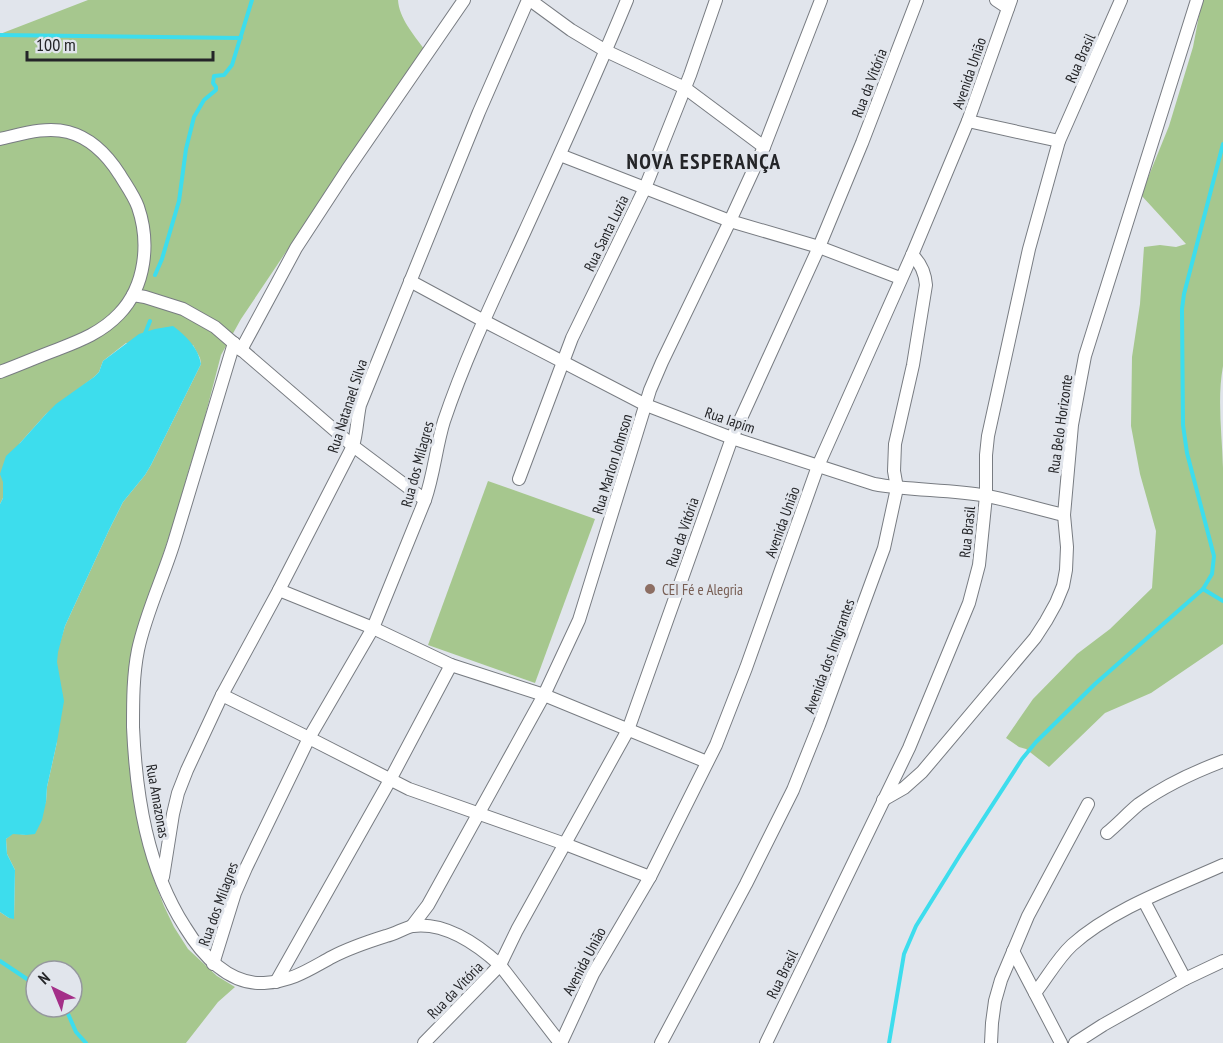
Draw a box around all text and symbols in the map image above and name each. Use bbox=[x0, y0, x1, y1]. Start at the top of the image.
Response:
scale bar bbox=[27, 24, 213, 62]
street label: Rua Brasil bbox=[1061, 30, 1099, 86]
text: 100 m bbox=[36, 33, 76, 56]
street label: Avenida União bbox=[948, 35, 990, 111]
street label: Rua da Vitória bbox=[847, 46, 891, 120]
district label: NOVA ESPERANÇA bbox=[626, 148, 782, 175]
street label: Rua Santa Luzia bbox=[579, 192, 633, 274]
street label: Rua Natanael Silva bbox=[323, 357, 371, 455]
street label: Rua Belo Horizonte bbox=[1044, 373, 1076, 475]
street label: Rua Iapim bbox=[702, 403, 758, 437]
street label: Rua Marlon Johnson bbox=[588, 412, 636, 516]
street label: Rua dos Milagres bbox=[396, 419, 438, 509]
street label: Avenida União bbox=[760, 484, 804, 560]
street label: Rua da Vitória bbox=[661, 495, 703, 569]
street label: Rua Brasil bbox=[955, 505, 979, 559]
place label: CEI Fé e Alegria bbox=[662, 580, 743, 599]
marker: CEI Fé e Alegria bbox=[643, 582, 657, 596]
street label: Avenida dos Imigrantes bbox=[799, 596, 859, 716]
street label: Rua Amazonas bbox=[142, 763, 174, 839]
street label: Rua dos Milagres bbox=[194, 859, 242, 949]
street label: Avenida União bbox=[558, 924, 610, 998]
street label: Rua Brasil bbox=[762, 946, 802, 1001]
street label: Rua da Vitória bbox=[423, 957, 487, 1023]
north arrow bbox=[24, 959, 84, 1019]
text: N bbox=[34, 968, 54, 988]

